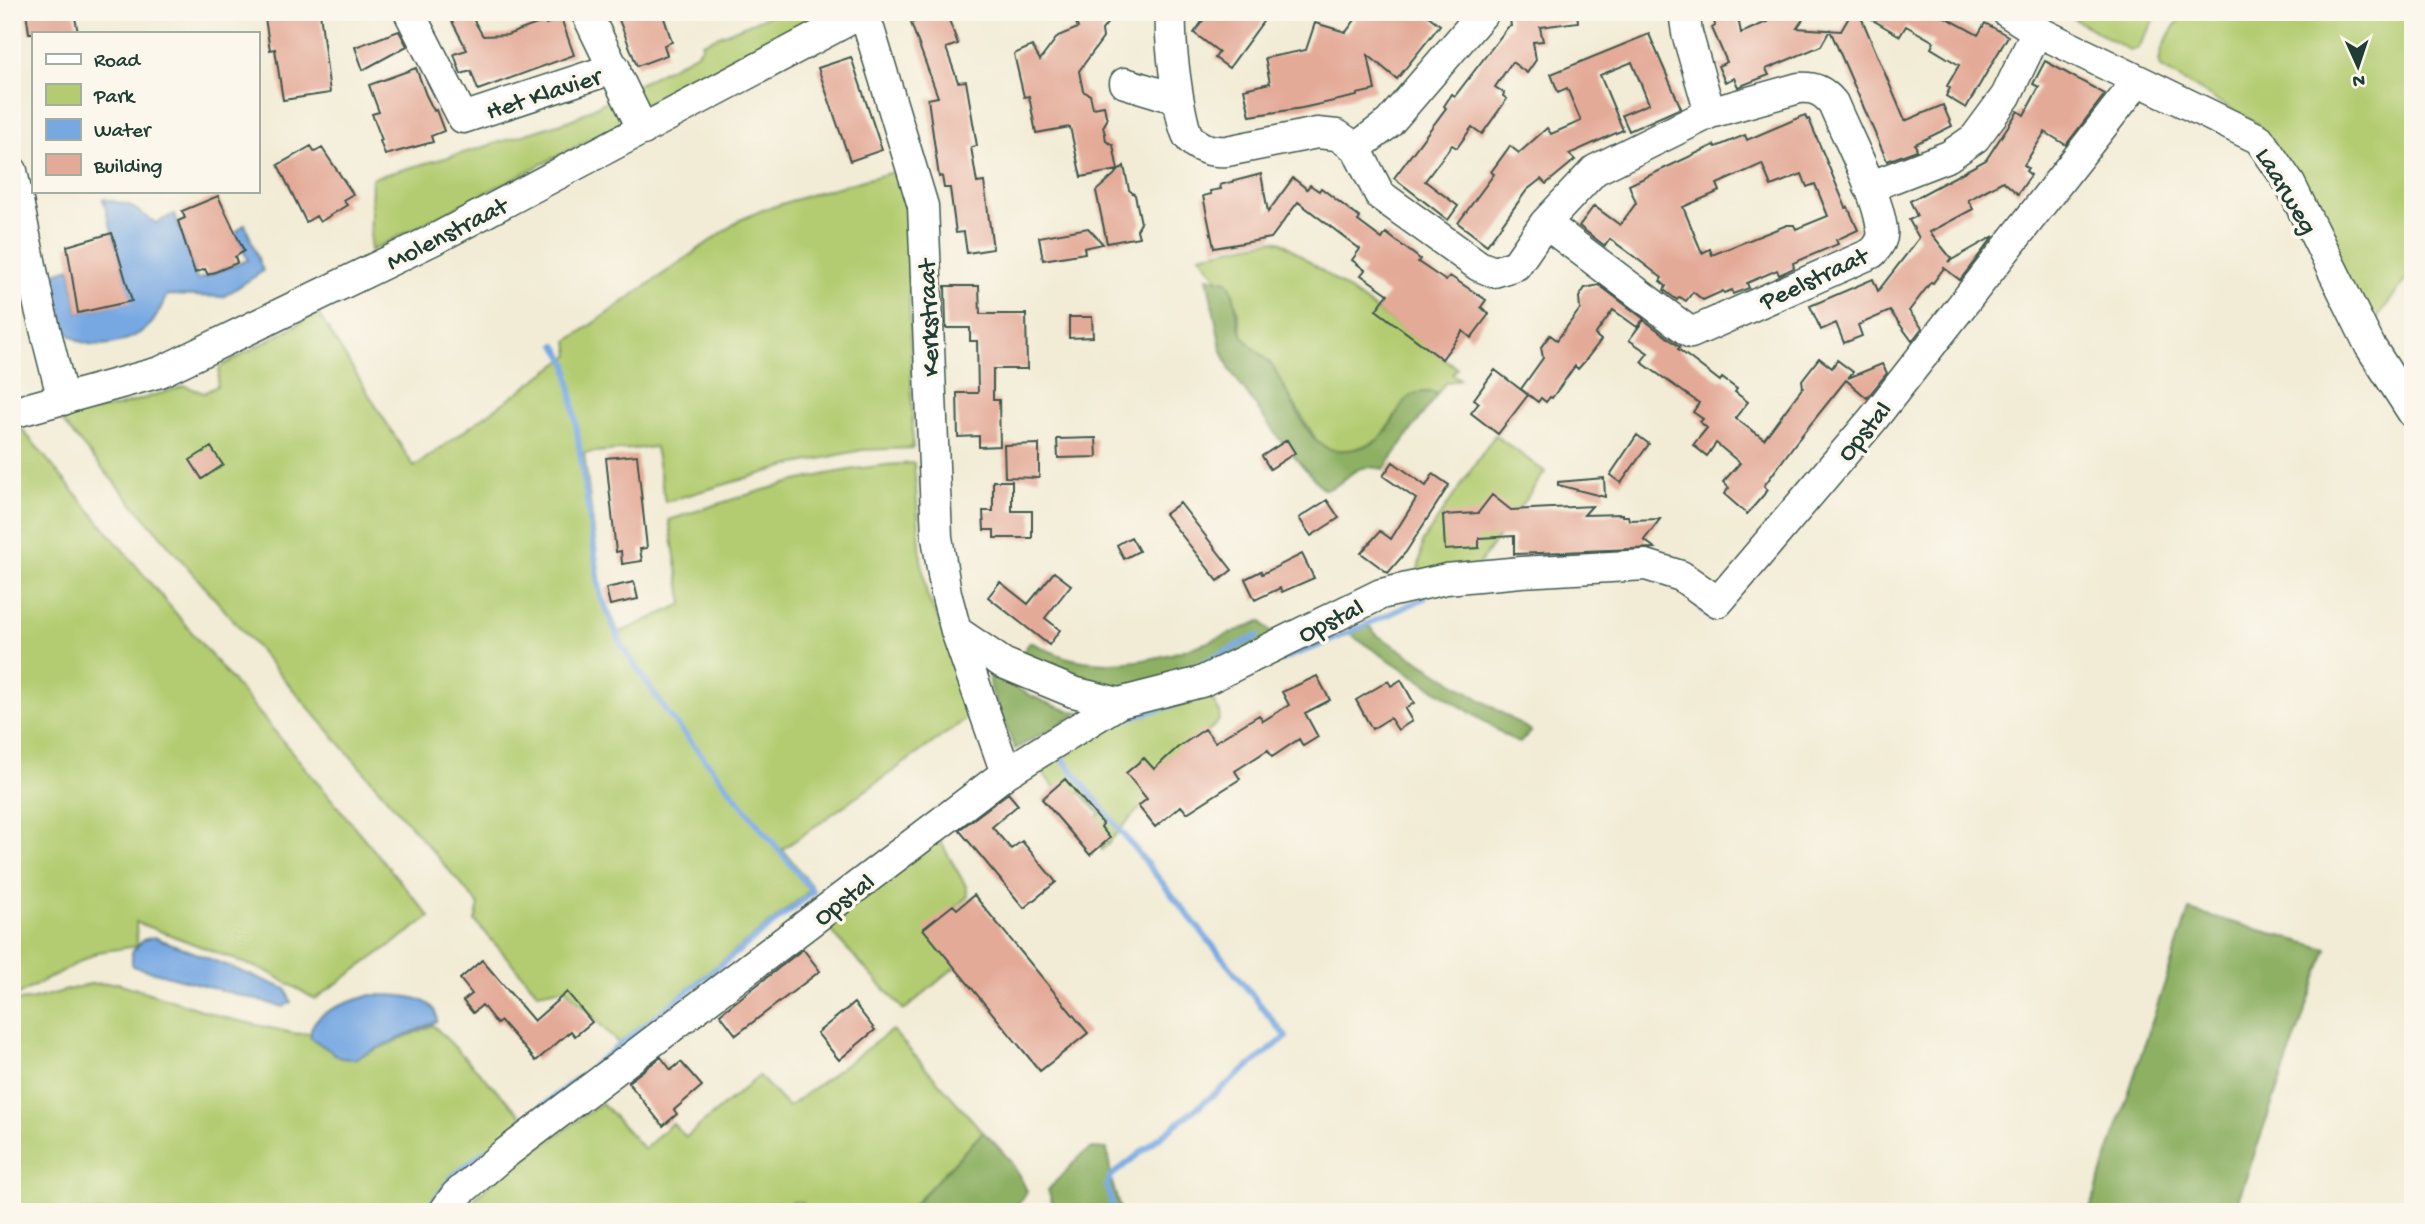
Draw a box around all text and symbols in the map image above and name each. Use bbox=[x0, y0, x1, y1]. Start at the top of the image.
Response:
legend bbox=[32, 32, 259, 192]
north arrow bbox=[2324, 32, 2394, 102]
text: Road bbox=[94, 50, 142, 75]
street label: Het Klavier bbox=[483, 62, 609, 129]
text: N bbox=[2352, 68, 2366, 91]
text: Park bbox=[93, 86, 137, 111]
text: Water bbox=[94, 120, 152, 145]
street label: Laarweg bbox=[2246, 143, 2322, 241]
text: Building bbox=[93, 156, 163, 181]
street label: Molenstraat bbox=[382, 191, 516, 280]
street label: Peelstraat bbox=[1755, 242, 1876, 320]
street label: Kerkstraat bbox=[914, 256, 949, 377]
street label: Opstal bbox=[1832, 397, 1900, 469]
street label: Opstal bbox=[1294, 594, 1370, 652]
street label: Opstal bbox=[809, 869, 883, 935]

